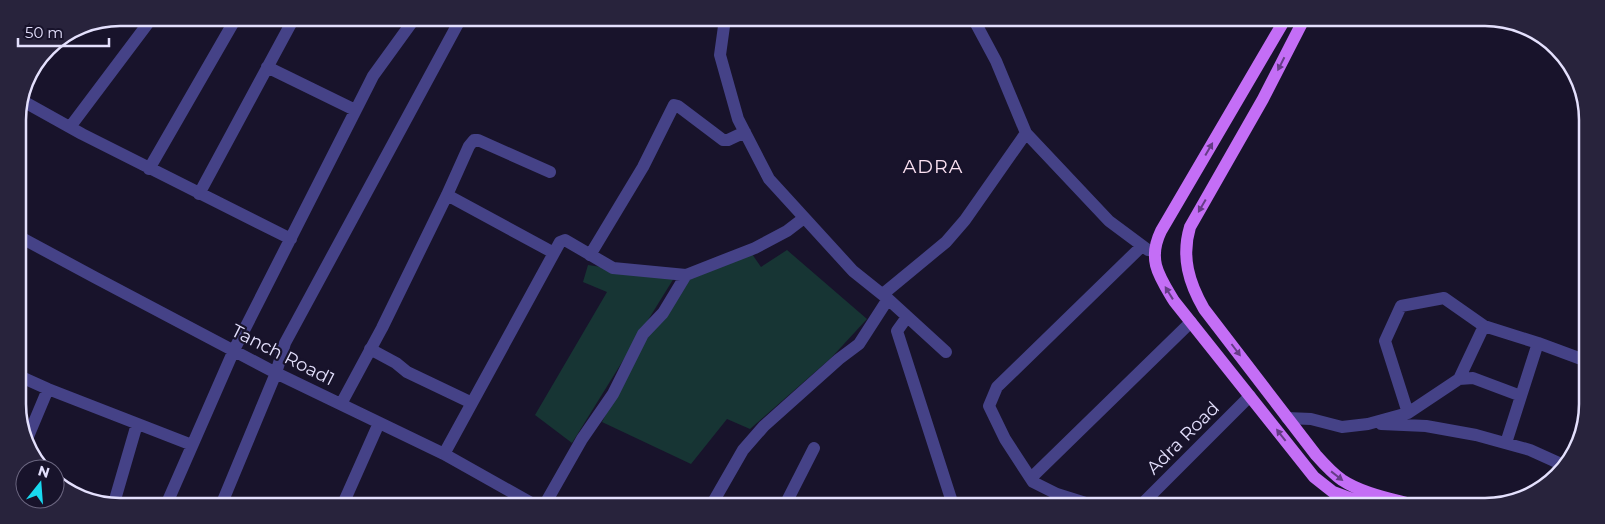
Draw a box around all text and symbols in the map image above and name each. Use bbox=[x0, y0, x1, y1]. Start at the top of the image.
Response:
scale bar bbox=[18, 15, 109, 47]
text: 50 m bbox=[25, 23, 63, 42]
one-way arrow bbox=[1277, 57, 1285, 71]
one-way arrow bbox=[1205, 142, 1214, 155]
district label: ADRA bbox=[903, 155, 963, 178]
one-way arrow bbox=[1198, 198, 1206, 213]
one-way arrow bbox=[1165, 287, 1174, 300]
street label: Tanch Road1 bbox=[228, 320, 338, 390]
one-way arrow bbox=[1230, 343, 1241, 356]
street label: Adra Road bbox=[1142, 397, 1224, 479]
one-way arrow bbox=[1275, 429, 1286, 442]
north arrow bbox=[15, 459, 65, 509]
text: N bbox=[36, 461, 52, 482]
one-way arrow bbox=[1331, 471, 1344, 482]

